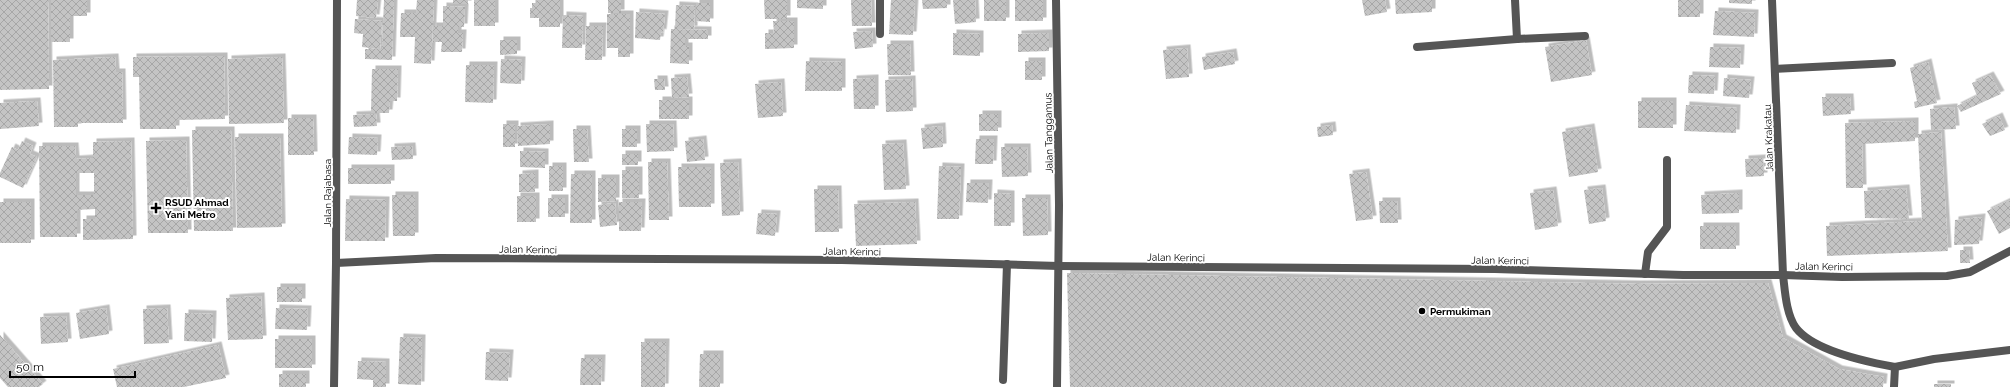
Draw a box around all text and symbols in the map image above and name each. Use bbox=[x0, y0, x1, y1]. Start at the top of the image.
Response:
street label: Jalan Tanggamus bbox=[1042, 92, 1055, 173]
street label: Jalan Krakatau bbox=[1762, 104, 1775, 172]
street label: Jalan Rajabasa bbox=[322, 159, 333, 227]
place label: RSUD Ahmad Yani Metro bbox=[165, 197, 229, 220]
marker: RSUD Ahmad Yani Metro bbox=[150, 202, 162, 214]
street label: Jalan Kerinci bbox=[499, 243, 557, 256]
street label: Jalan Kerinci bbox=[823, 245, 881, 258]
street label: Jalan Kerinci bbox=[1147, 251, 1205, 264]
street label: Jalan Kerinci bbox=[1471, 254, 1529, 267]
street label: Jalan Kerinci bbox=[1795, 260, 1853, 273]
marker: Permukiman bbox=[1417, 306, 1427, 316]
place label: Permukiman bbox=[1430, 306, 1491, 317]
scale bar bbox=[10, 353, 135, 379]
text: 50 m bbox=[16, 360, 44, 374]

